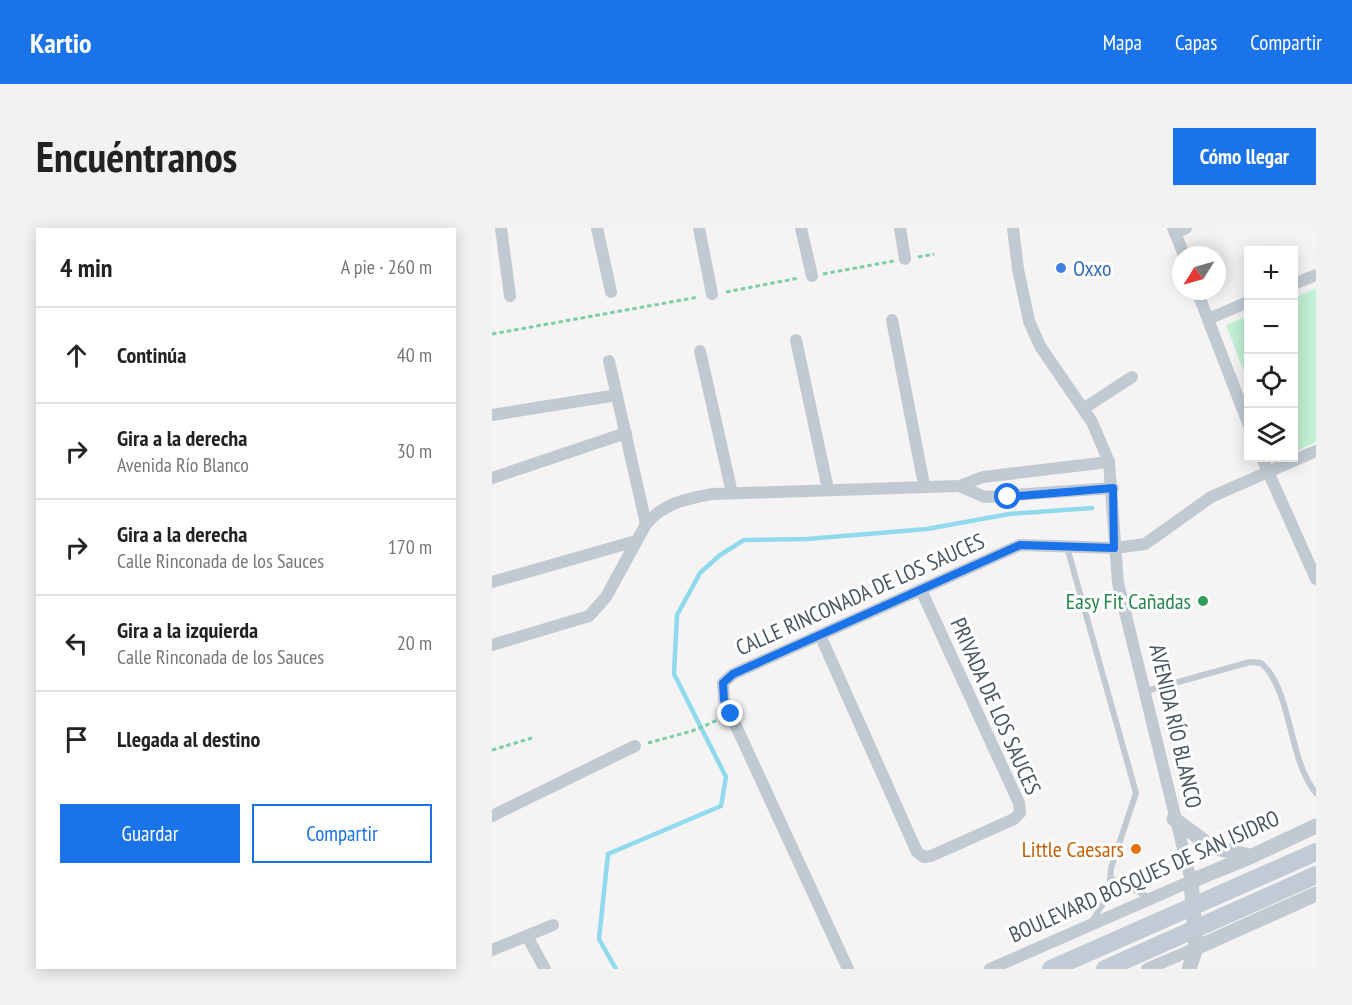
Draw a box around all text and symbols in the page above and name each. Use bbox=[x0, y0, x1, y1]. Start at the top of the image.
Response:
text: Kartio bbox=[30, 24, 92, 61]
text: Mapa bbox=[1103, 29, 1142, 56]
text: Capas bbox=[1175, 29, 1217, 56]
text: Compartir bbox=[1250, 29, 1322, 56]
button: Cómo llegar bbox=[1173, 128, 1316, 185]
text: Encuéntranos bbox=[36, 129, 237, 184]
north arrow bbox=[1172, 246, 1226, 300]
map controls bbox=[1244, 246, 1298, 462]
button: + bbox=[1244, 246, 1298, 300]
text: 4 min bbox=[60, 251, 113, 284]
text: A pie · 260 m bbox=[341, 254, 432, 280]
place label: Oxxo bbox=[1073, 254, 1112, 282]
marker: Oxxo bbox=[1054, 261, 1068, 275]
button: − bbox=[1244, 300, 1298, 354]
icon: ahead bbox=[60, 339, 93, 372]
text: Continúa bbox=[117, 341, 186, 369]
text: 40 m bbox=[397, 342, 432, 368]
button: locate bbox=[1244, 354, 1298, 408]
button: layers bbox=[1244, 408, 1298, 462]
text: Gira a la derecha bbox=[117, 424, 247, 452]
icon: right bbox=[60, 435, 93, 468]
text: 30 m bbox=[397, 438, 432, 464]
text: Avenida Río Blanco bbox=[117, 452, 249, 478]
route start bbox=[994, 483, 1020, 509]
text: Gira a la derecha bbox=[117, 520, 247, 548]
street label: CALLE RINCONADA DE LOS SAUCES bbox=[731, 526, 989, 662]
icon: right bbox=[60, 531, 93, 564]
text: 170 m bbox=[388, 534, 432, 560]
text: Calle Rinconada de los Sauces bbox=[117, 548, 324, 574]
place label: Easy Fit Cañadas bbox=[1066, 587, 1191, 615]
marker: Easy Fit Cañadas bbox=[1196, 594, 1210, 608]
street label: PRIVADA DE LOS SAUCES bbox=[944, 613, 1048, 799]
text: Gira a la izquierda bbox=[117, 616, 258, 644]
icon: left bbox=[60, 627, 93, 660]
text: 20 m bbox=[397, 630, 432, 656]
street label: AVENIDA RÍO BLANCO bbox=[1144, 641, 1208, 811]
text: Calle Rinconada de los Sauces bbox=[117, 644, 324, 670]
route end bbox=[717, 700, 743, 726]
icon: arrive bbox=[60, 723, 93, 756]
text: Llegada al destino bbox=[117, 725, 260, 753]
button: Guardar bbox=[60, 804, 240, 863]
button: Compartir bbox=[252, 804, 432, 863]
street label: BOULEVARD BOSQUES DE SAN ISIDRO bbox=[1004, 804, 1284, 948]
place label: Little Caesars bbox=[1022, 835, 1124, 863]
marker: Little Caesars bbox=[1129, 842, 1143, 856]

